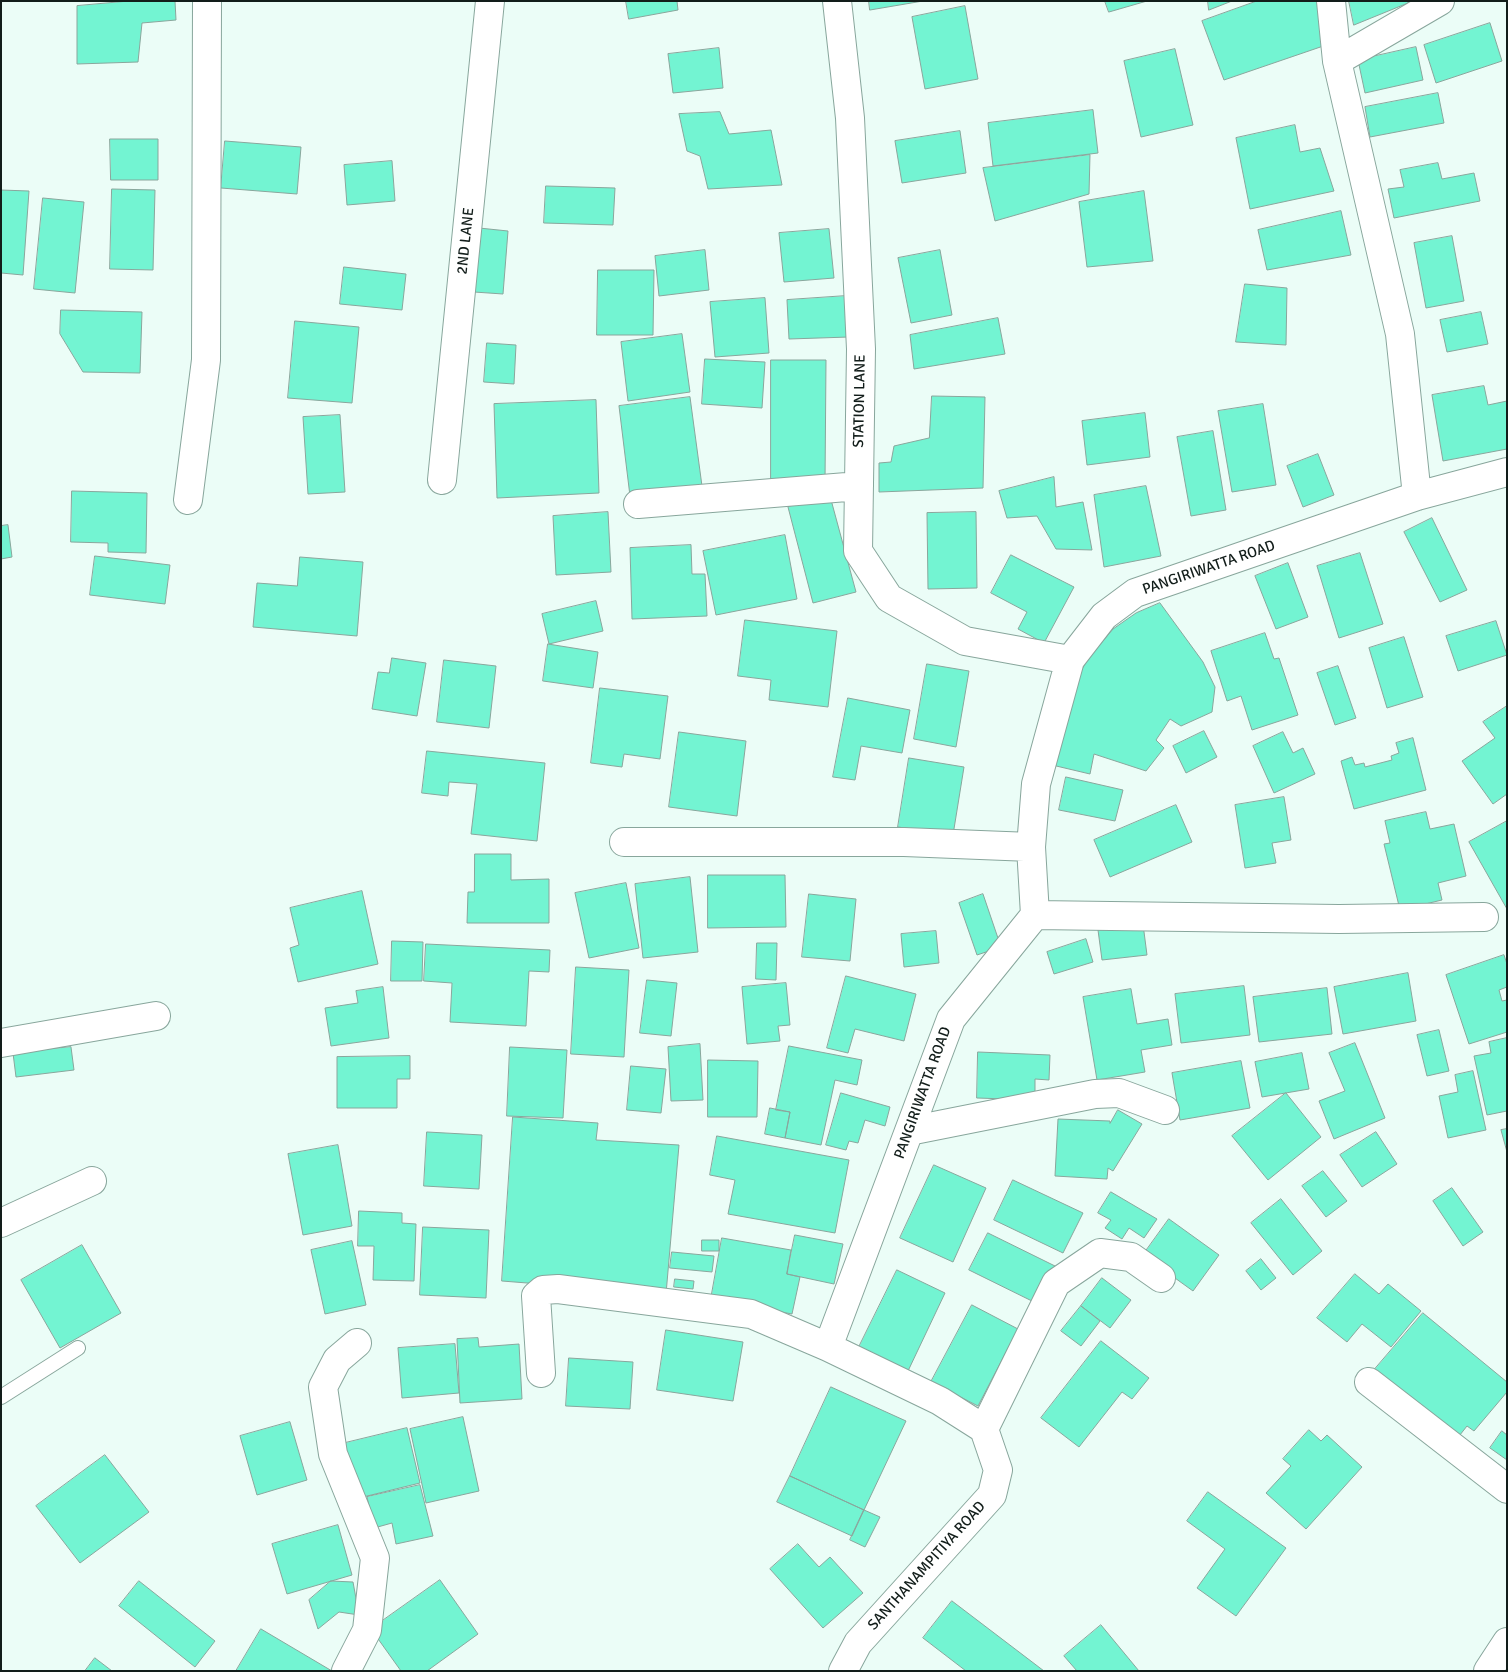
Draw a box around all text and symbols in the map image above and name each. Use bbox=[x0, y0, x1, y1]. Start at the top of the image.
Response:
street label: 2ND LANE bbox=[454, 207, 478, 275]
street label: STATION LANE bbox=[850, 354, 870, 448]
street label: PANGIRIWATTA ROAD bbox=[1140, 537, 1278, 599]
street label: PANGIRIWATTA ROAD bbox=[891, 1025, 955, 1161]
street label: SANTHANAMPITIYA ROAD bbox=[864, 1498, 990, 1634]

